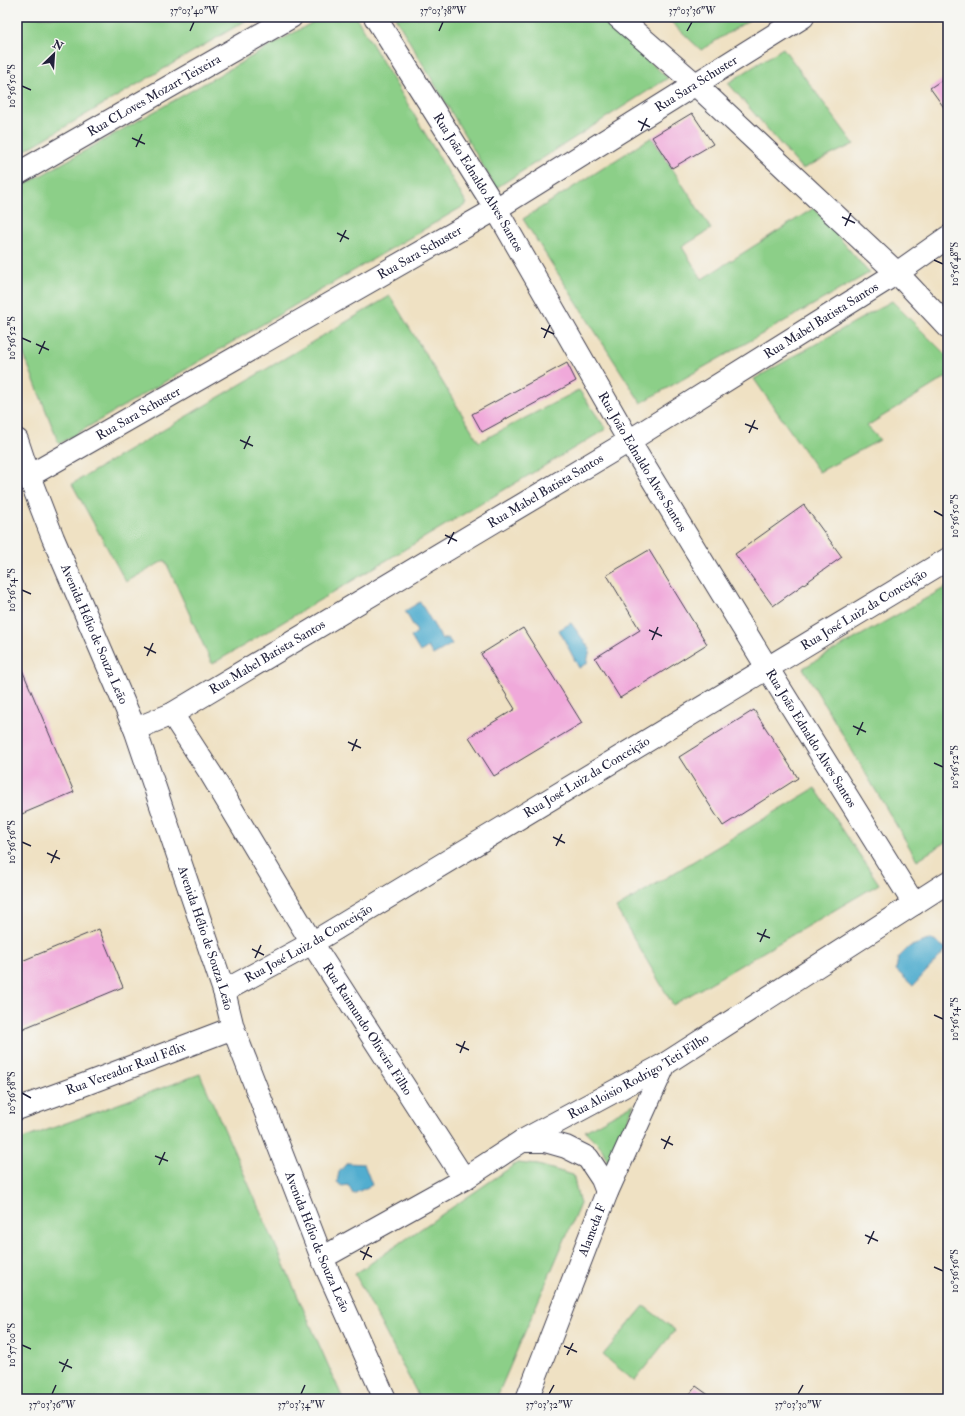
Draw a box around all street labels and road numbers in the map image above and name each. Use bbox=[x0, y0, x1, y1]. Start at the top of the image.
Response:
street label: Rua CLoves Mozart Teixeira bbox=[85, 51, 224, 140]
street label: Rua Sara Schuster bbox=[652, 52, 741, 116]
street label: Rua João Ednaldo Alves Santos bbox=[430, 110, 527, 255]
street label: Rua Sara Schuster bbox=[375, 222, 465, 283]
street label: Rua Mabel Batista Santos bbox=[761, 278, 882, 362]
street label: Rua Sara Schuster bbox=[93, 383, 184, 444]
street label: Rua João Ednaldo Alves Santos bbox=[594, 389, 691, 535]
street label: Rua Mabel Batista Santos bbox=[485, 450, 607, 532]
street label: Avenida Hélio de Souza Leão bbox=[57, 561, 131, 707]
street label: Rua José Luiz da Conceição bbox=[798, 566, 930, 654]
street label: Rua Mabel Batista Santos bbox=[206, 616, 329, 698]
street label: Rua João Ednaldo Alves Santos bbox=[762, 666, 860, 811]
street label: Rua José Luiz da Conceição bbox=[521, 733, 653, 821]
street label: Avenida Hélio de Souza Leão bbox=[174, 863, 236, 1012]
street label: Rua José Luiz da Conceição bbox=[242, 900, 375, 986]
street label: Rua Raimundo Oliveira Filho bbox=[319, 960, 416, 1098]
street label: Rua Aloisio Rodrigo Teti Filho bbox=[565, 1030, 712, 1123]
street label: Rua Vereador Raul Félix bbox=[64, 1039, 188, 1099]
street label: Avenida Hélio de Souza Leão bbox=[281, 1168, 353, 1315]
street label: Alameda F bbox=[574, 1202, 610, 1260]

